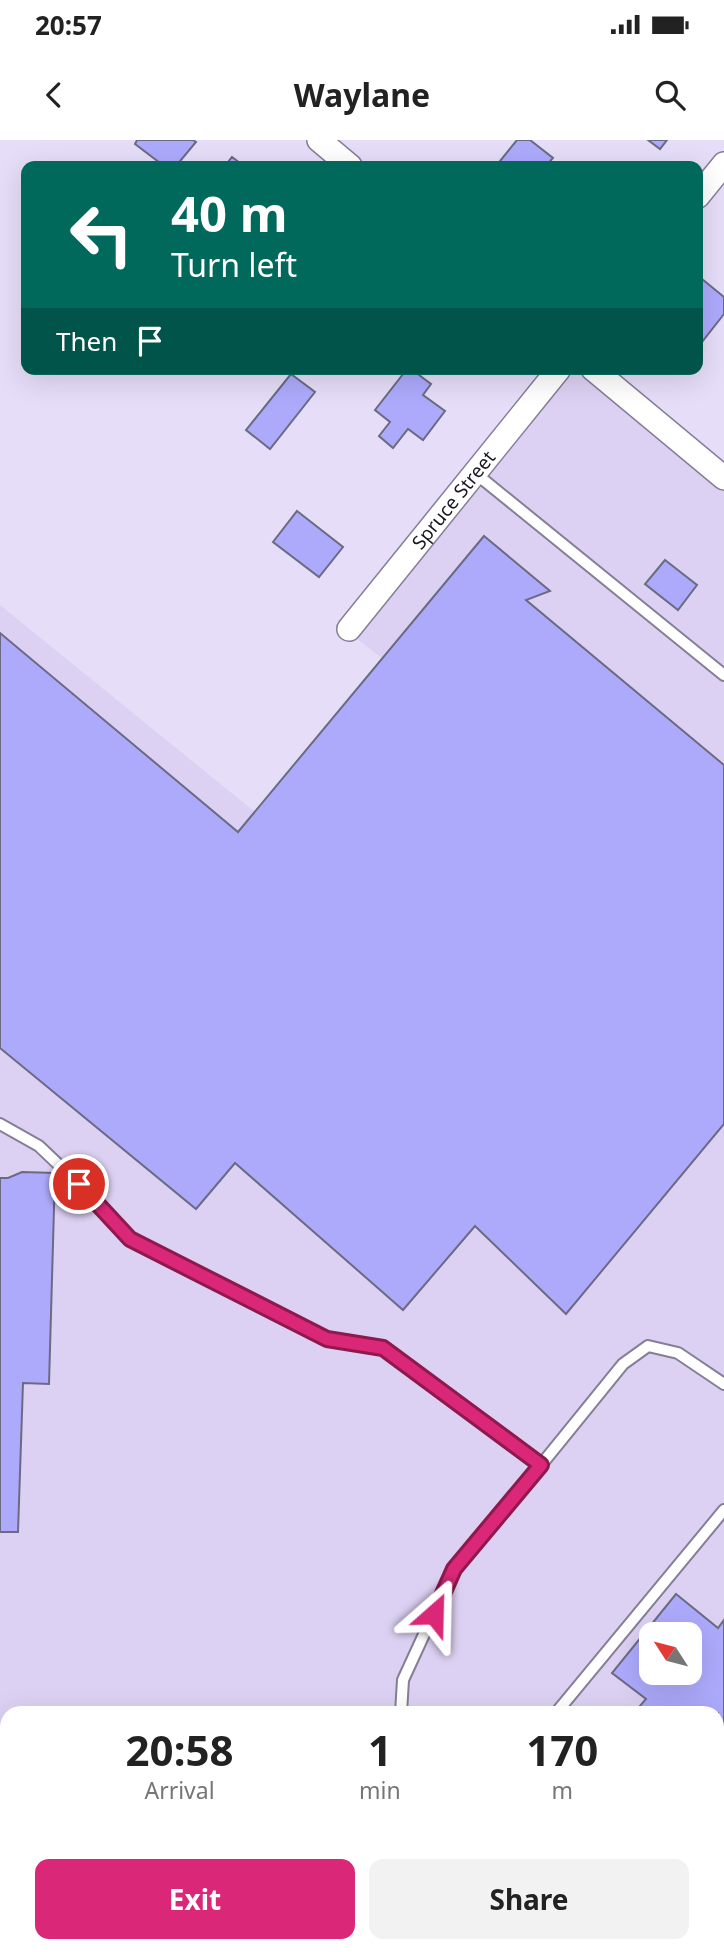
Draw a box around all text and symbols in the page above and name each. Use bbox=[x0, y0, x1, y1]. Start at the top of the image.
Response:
text: 20:57 bbox=[35, 7, 102, 43]
text: Waylane bbox=[294, 73, 430, 116]
icon: back bbox=[35, 76, 73, 114]
icon: search bbox=[651, 76, 689, 114]
text: 40 m bbox=[171, 180, 288, 246]
icon: left bbox=[56, 189, 147, 280]
text: Turn left bbox=[171, 243, 297, 286]
icon: arrive bbox=[131, 322, 169, 360]
text: Then bbox=[56, 323, 117, 359]
street label: Spruce Street bbox=[406, 445, 501, 555]
pin bbox=[49, 1154, 109, 1214]
icon: arrive bbox=[60, 1165, 98, 1203]
position arrow bbox=[397, 1577, 471, 1651]
north arrow bbox=[639, 1622, 702, 1685]
map controls bbox=[639, 1622, 702, 1685]
text: 20:58 bbox=[126, 1721, 233, 1778]
text: 1 bbox=[368, 1721, 392, 1778]
text: 170 bbox=[526, 1721, 598, 1778]
text: Arrival bbox=[144, 1774, 215, 1806]
text: min bbox=[359, 1774, 401, 1806]
text: m bbox=[552, 1774, 573, 1806]
button: Exit bbox=[35, 1859, 355, 1939]
button: Share bbox=[369, 1859, 689, 1939]

